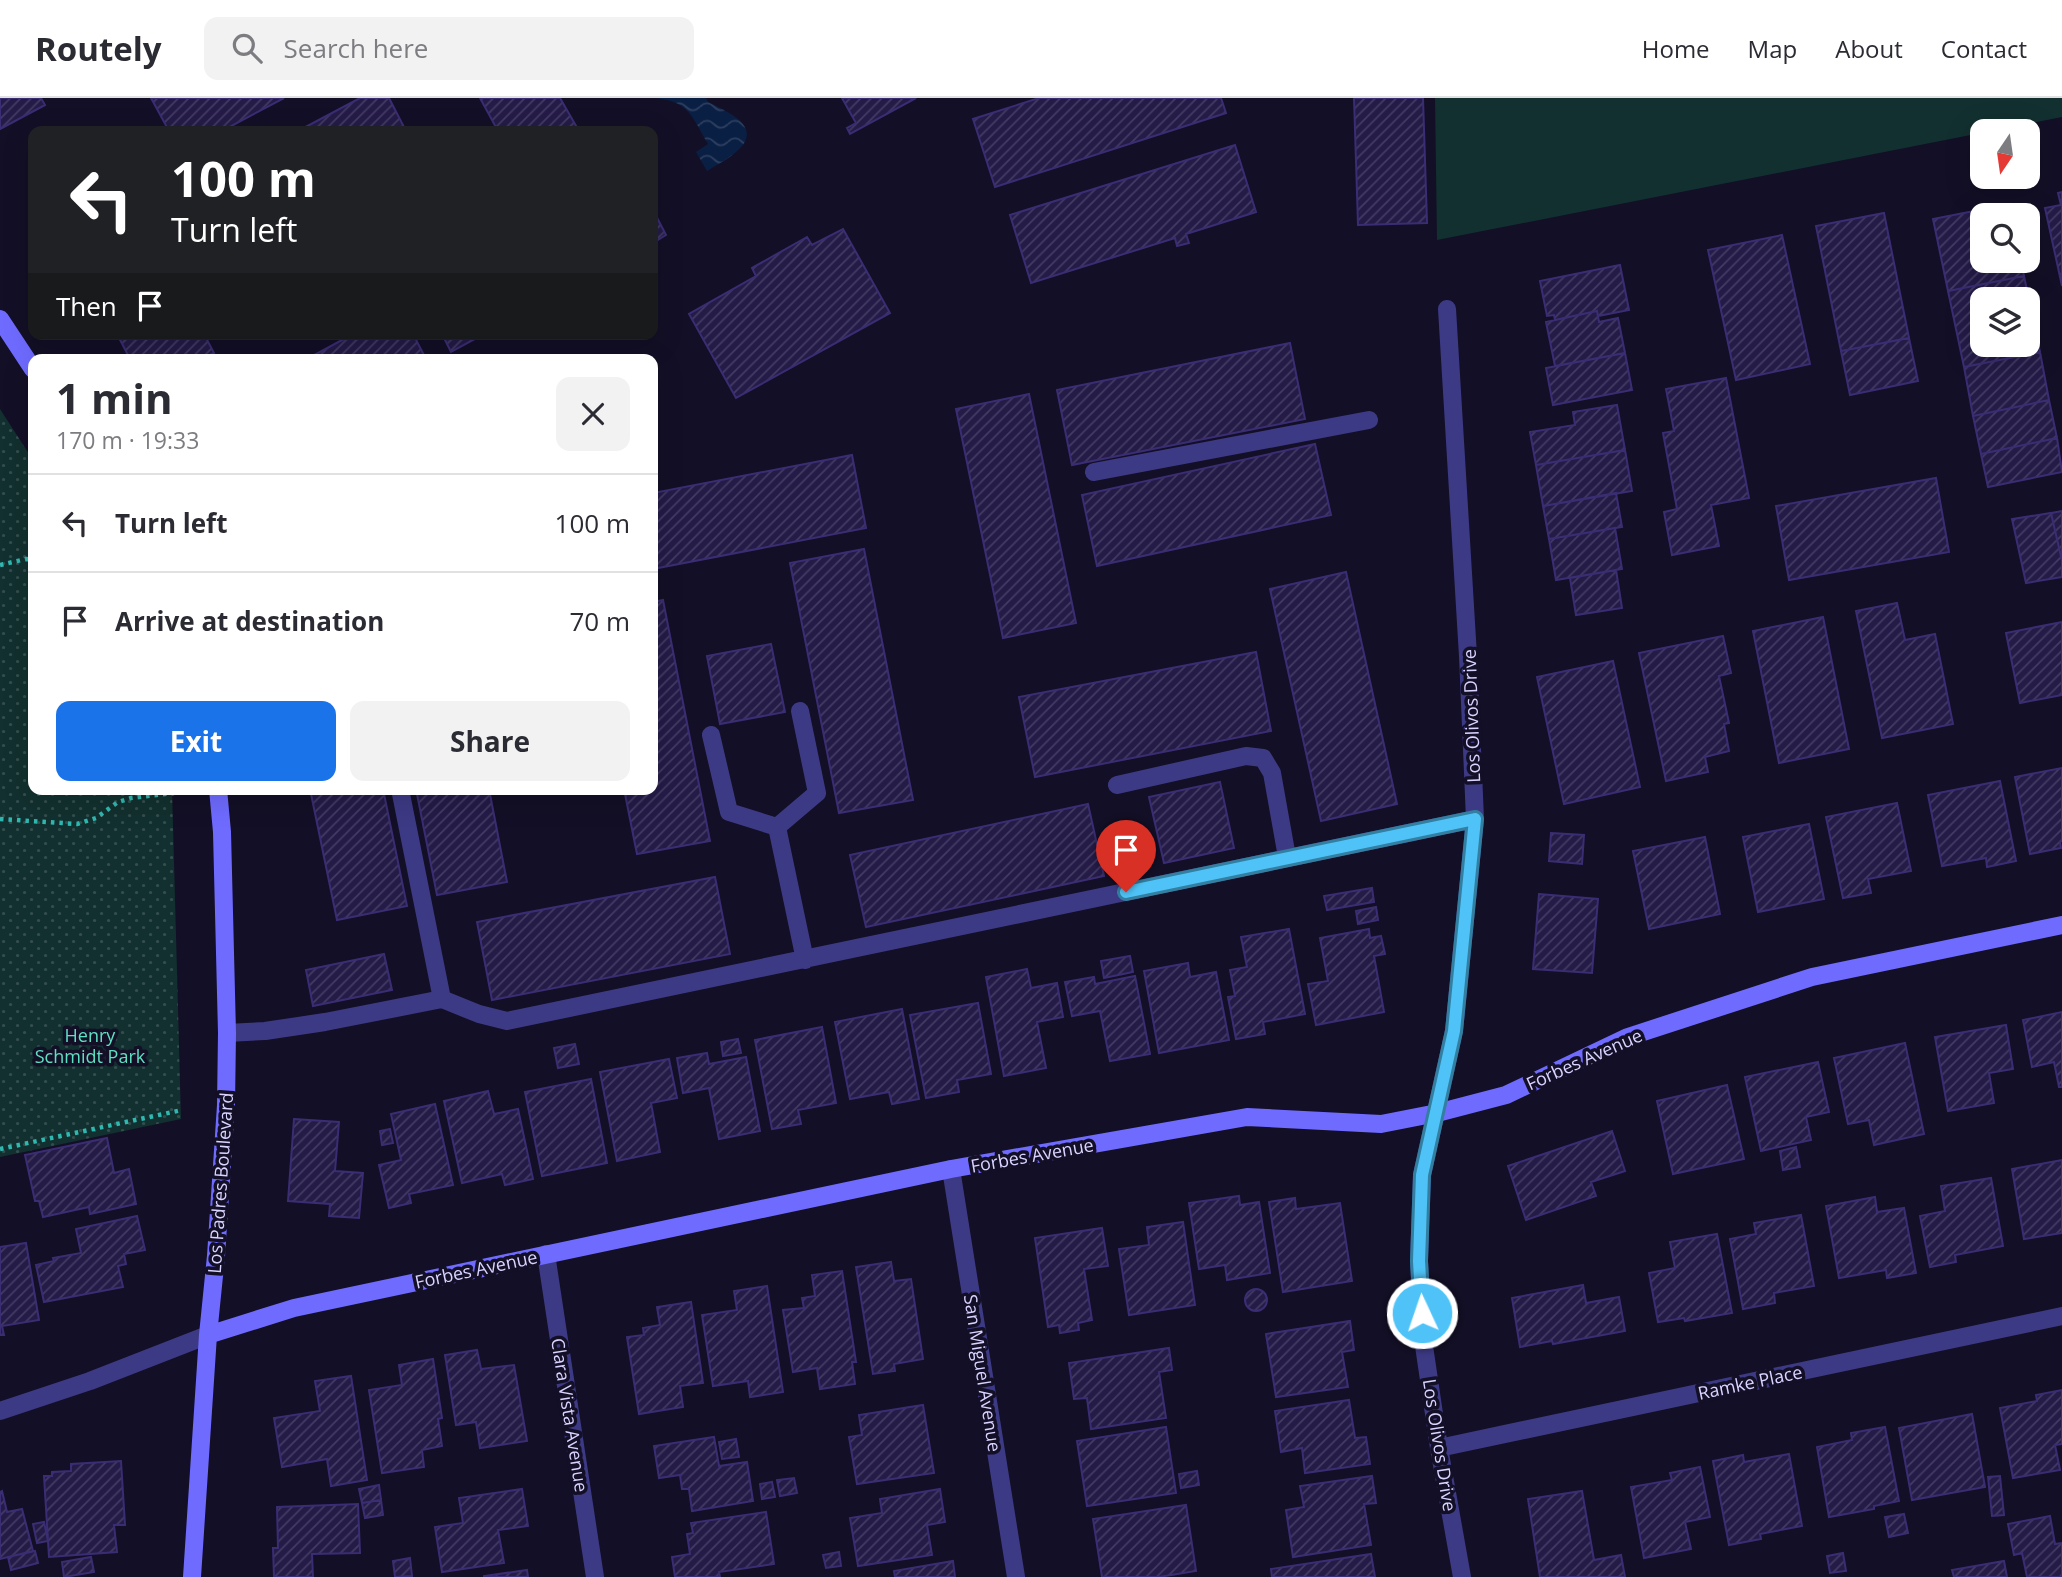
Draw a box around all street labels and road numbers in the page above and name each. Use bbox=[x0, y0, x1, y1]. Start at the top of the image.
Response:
street label: Los Olivos Drive bbox=[1457, 649, 1485, 783]
street label: Forbes Avenue bbox=[1522, 1023, 1646, 1095]
street label: Los Padres Boulevard bbox=[202, 1092, 238, 1274]
street label: Forbes Avenue bbox=[969, 1132, 1095, 1178]
street label: Forbes Avenue bbox=[413, 1244, 539, 1294]
street label: San Miguel Avenue bbox=[959, 1293, 1007, 1453]
street label: Clara Vista Avenue bbox=[546, 1336, 594, 1494]
street label: Ramke Place bbox=[1696, 1359, 1804, 1405]
street label: Los Olivos Drive bbox=[1418, 1377, 1462, 1513]

